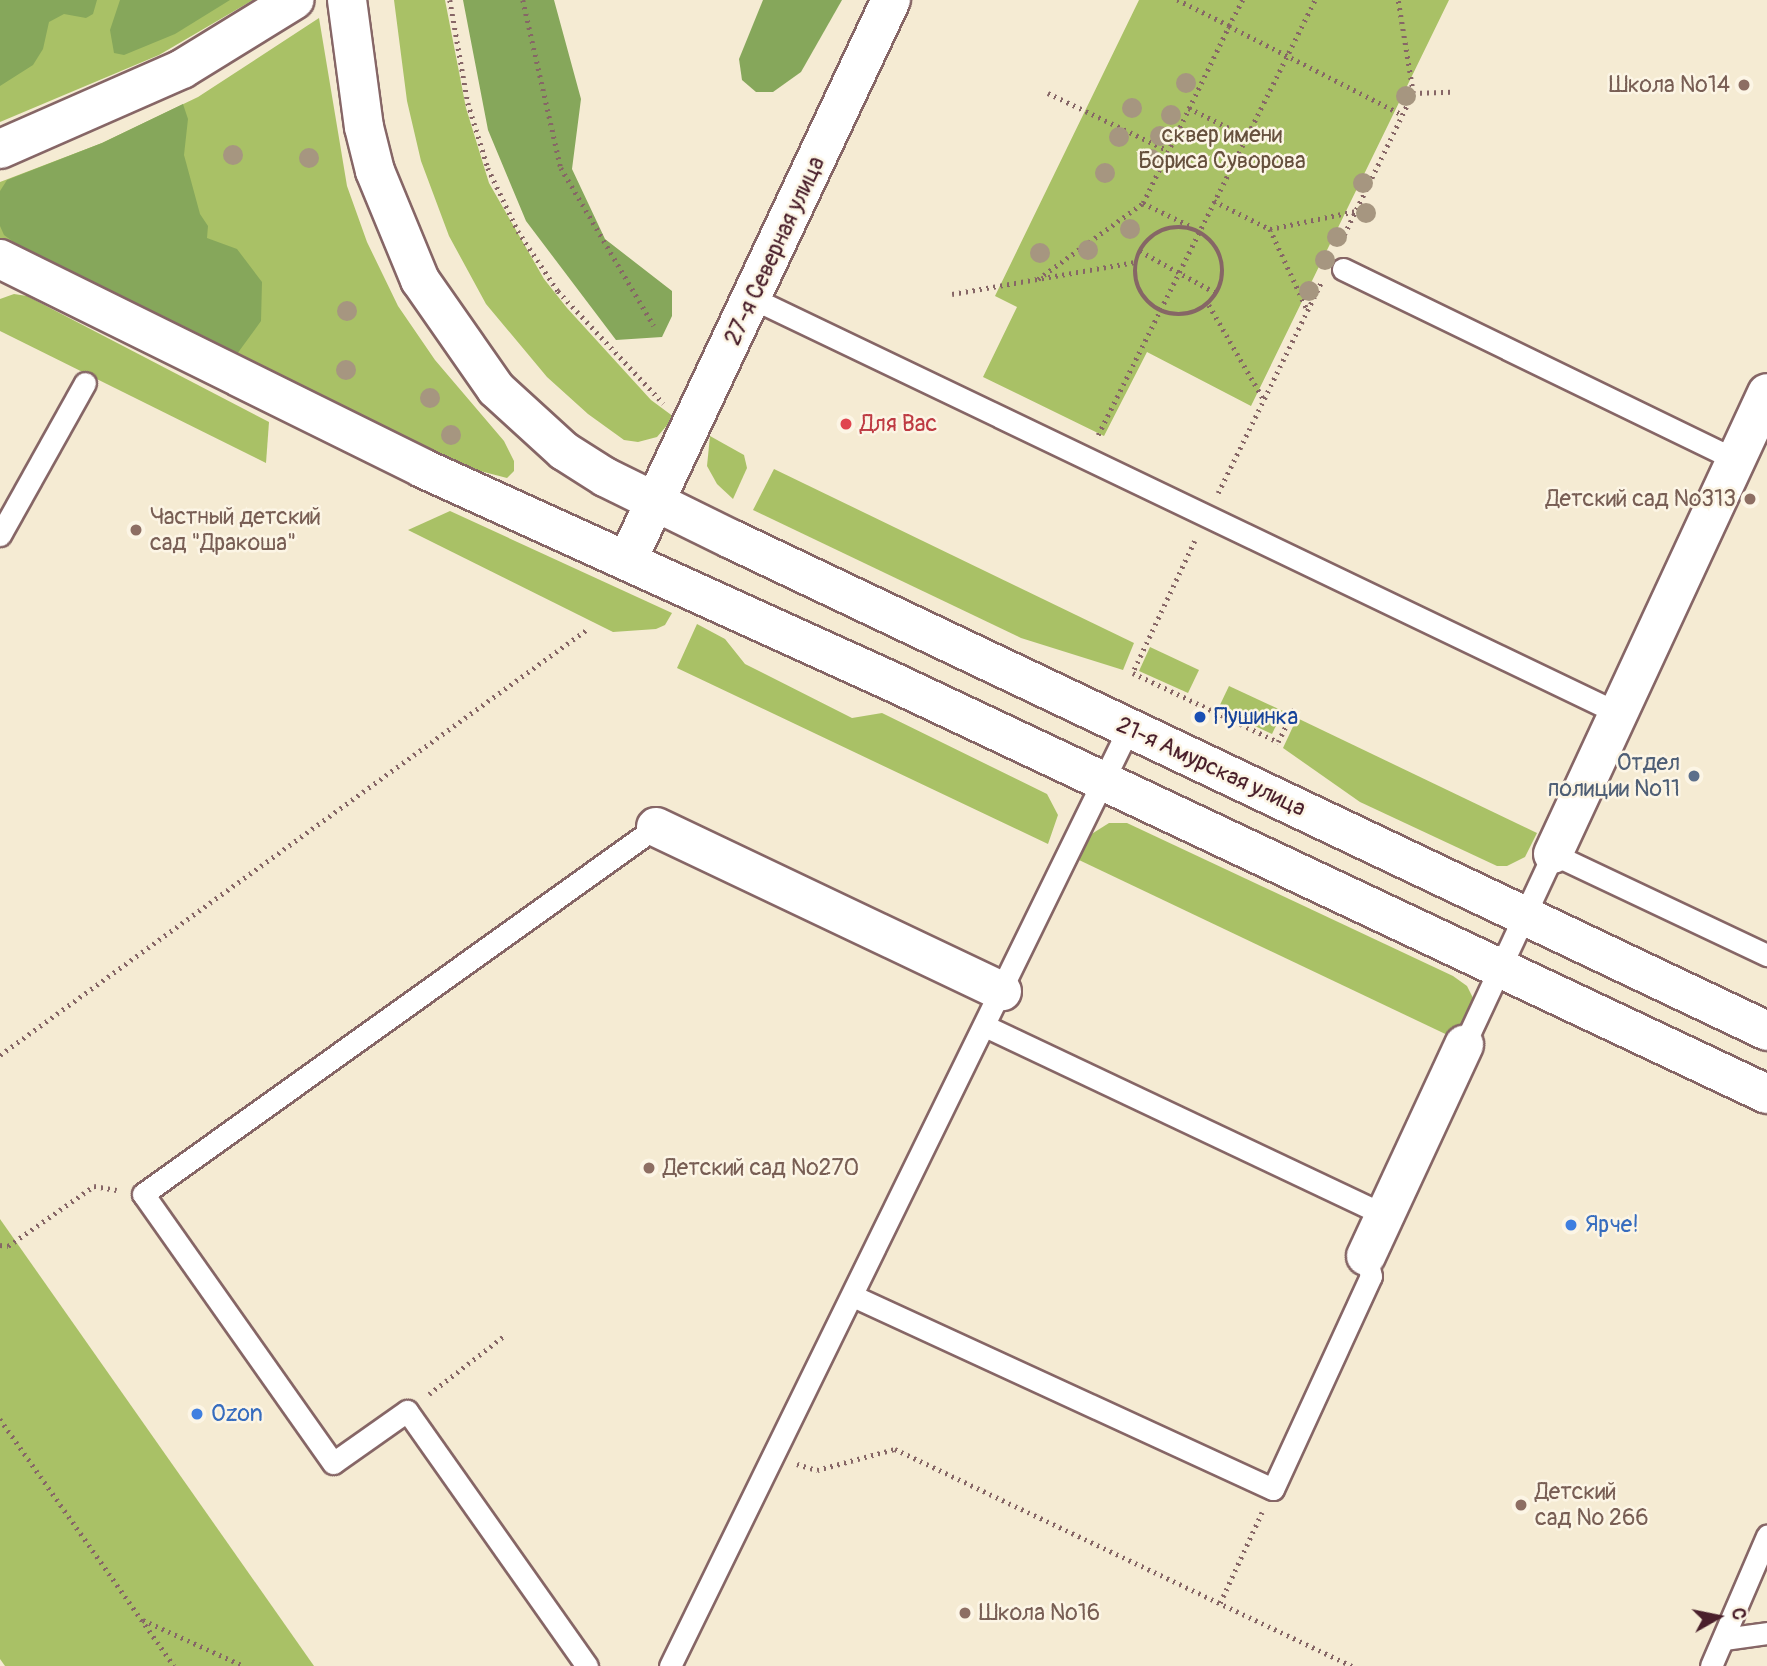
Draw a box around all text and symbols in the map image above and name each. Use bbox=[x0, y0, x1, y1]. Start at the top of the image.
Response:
place label: Школа №14 bbox=[1609, 71, 1730, 99]
marker: Школа №14 bbox=[1736, 77, 1752, 93]
park label: сквер имени Бориса Суворова bbox=[1138, 121, 1306, 175]
street label: 27-я Северная улица bbox=[719, 152, 831, 350]
place label: Для Вас bbox=[860, 410, 937, 438]
marker: Для Вас bbox=[838, 416, 854, 432]
place label: Детский сад №313 bbox=[1546, 485, 1736, 513]
marker: Детский сад №313 bbox=[1742, 491, 1758, 507]
place label: Частный детский сад "Дракоша" bbox=[150, 503, 321, 557]
marker: Частный детский сад "Дракоша" bbox=[128, 522, 144, 538]
place label: Пушинка bbox=[1214, 703, 1298, 731]
marker: Пушинка bbox=[1192, 709, 1208, 725]
street label: 21-я Амурская улица bbox=[1112, 711, 1310, 823]
place label: Отдел полиции №11 bbox=[1548, 749, 1680, 803]
marker: Отдел полиции №11 bbox=[1686, 768, 1702, 784]
place label: Детский сад №270 bbox=[663, 1154, 859, 1182]
marker: Детский сад №270 bbox=[641, 1160, 657, 1176]
place label: Ярче! bbox=[1585, 1211, 1639, 1239]
marker: Ярче! bbox=[1563, 1217, 1579, 1233]
place label: Ozon bbox=[211, 1400, 263, 1428]
marker: Ozon bbox=[189, 1406, 205, 1422]
place label: Детский сад № 266 bbox=[1535, 1478, 1649, 1532]
marker: Детский сад № 266 bbox=[1513, 1497, 1529, 1513]
north arrow bbox=[1683, 1582, 1753, 1652]
place label: Школа №16 bbox=[979, 1599, 1100, 1627]
marker: Школа №16 bbox=[957, 1605, 973, 1621]
text: С bbox=[1726, 1606, 1752, 1621]

